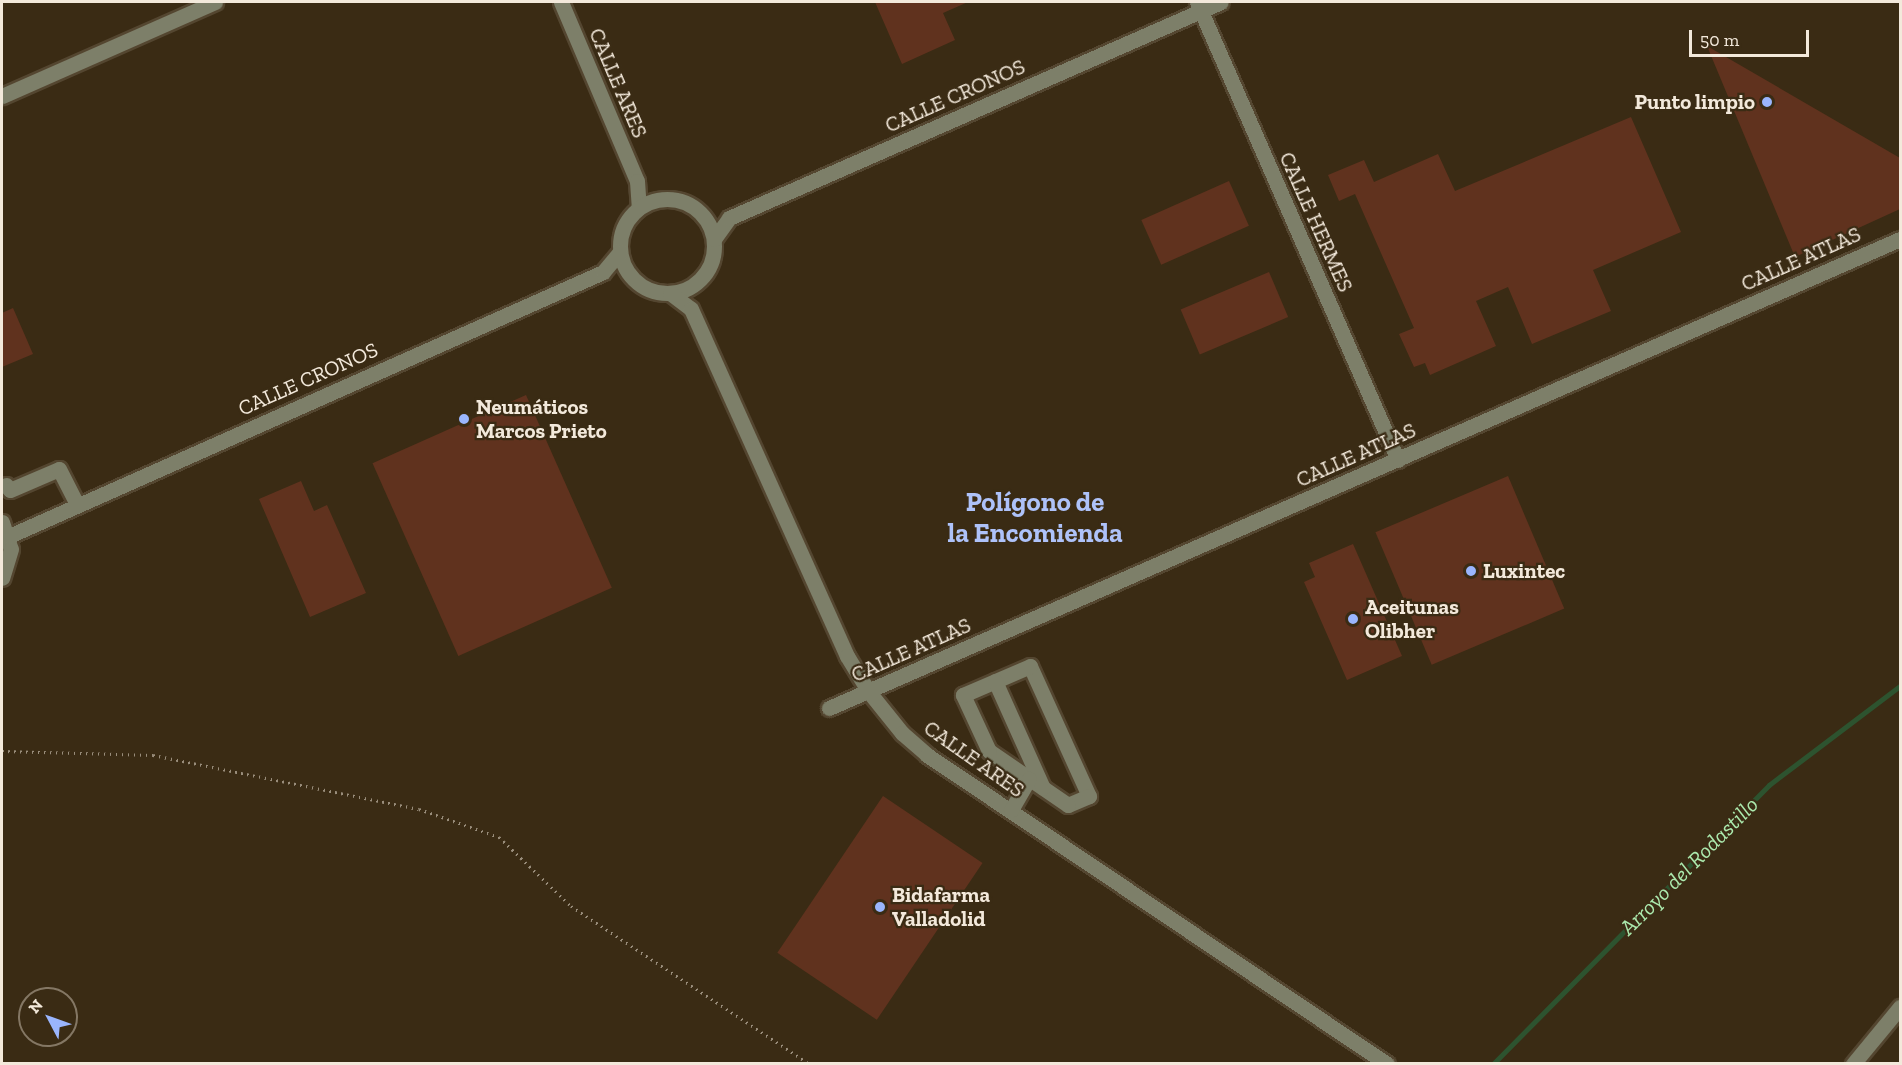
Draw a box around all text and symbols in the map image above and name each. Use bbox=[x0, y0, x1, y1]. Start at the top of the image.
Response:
scale bar bbox=[1692, 18, 1812, 56]
street label: CALLE ARES bbox=[583, 24, 653, 142]
text: 50 m bbox=[1700, 29, 1739, 51]
street label: CALLE CRONOS bbox=[881, 54, 1029, 138]
place label: Punto limpio bbox=[1635, 89, 1755, 115]
marker: Punto limpio bbox=[1760, 95, 1774, 109]
street label: CALLE HERMES bbox=[1274, 148, 1358, 296]
street label: CALLE ATLAS bbox=[1737, 221, 1865, 297]
street label: CALLE CRONOS bbox=[234, 337, 382, 421]
place label: Neumáticos Marcos Prieto bbox=[476, 394, 607, 444]
marker: Neumáticos Marcos Prieto bbox=[457, 412, 471, 426]
street label: CALLE ATLAS bbox=[1292, 417, 1420, 493]
district label: Polígono de la Encomienda bbox=[947, 486, 1123, 549]
place label: Luxintec bbox=[1483, 558, 1565, 584]
marker: Luxintec bbox=[1464, 564, 1478, 578]
place label: Aceitunas Olibher bbox=[1365, 594, 1459, 644]
street label: CALLE ATLAS bbox=[847, 612, 975, 688]
marker: Aceitunas Olibher bbox=[1346, 612, 1360, 626]
street label: CALLE ARES bbox=[919, 715, 1029, 803]
water label: Arroyo del Rodastillo bbox=[1614, 791, 1764, 941]
place label: Bidafarma Valladolid bbox=[892, 882, 990, 932]
marker: Bidafarma Valladolid bbox=[873, 900, 887, 914]
north arrow bbox=[18, 987, 78, 1047]
text: N bbox=[24, 995, 47, 1017]

